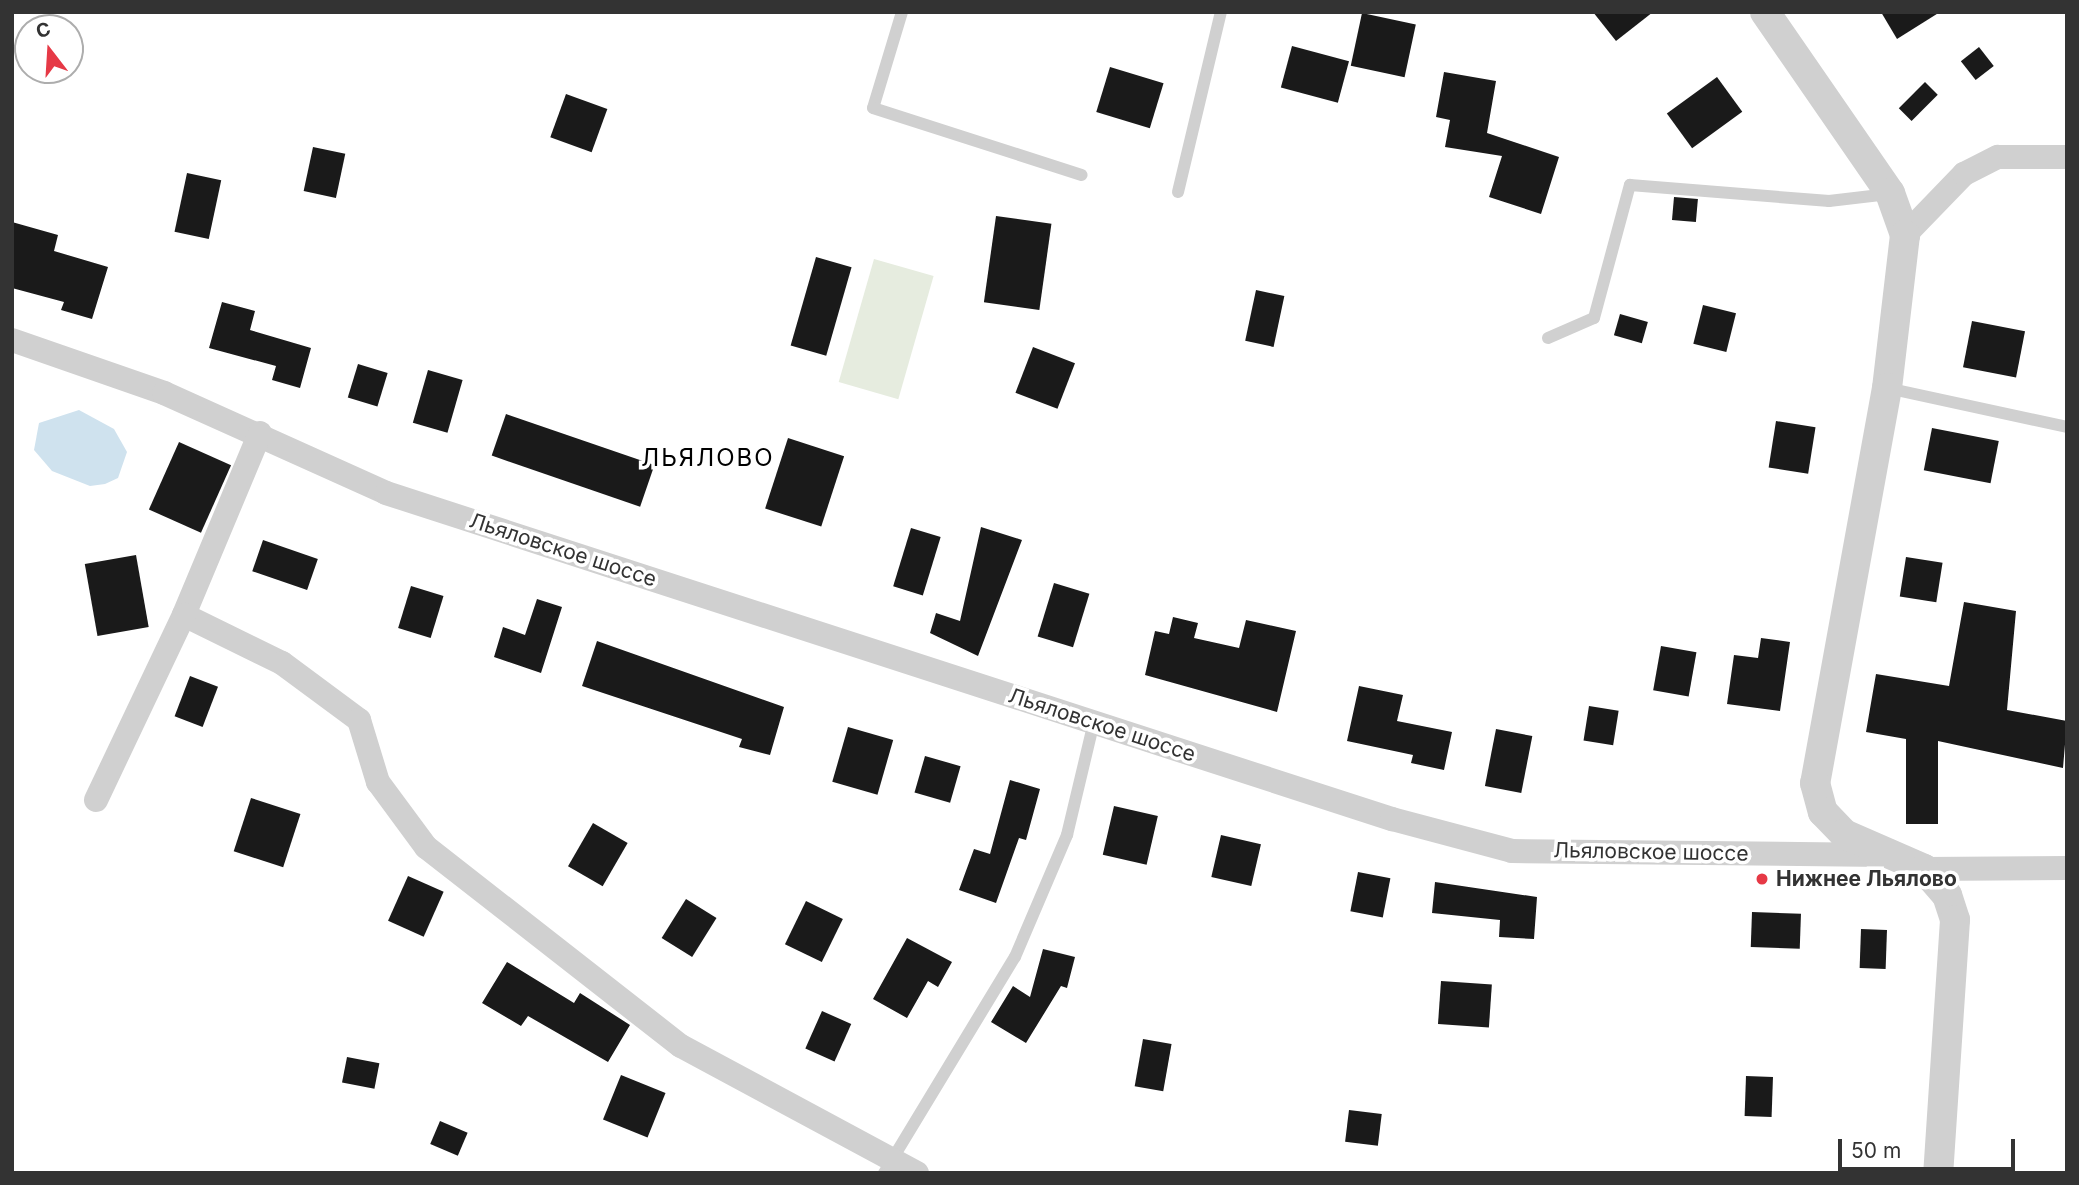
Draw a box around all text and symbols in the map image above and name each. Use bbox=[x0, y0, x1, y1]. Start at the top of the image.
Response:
north arrow bbox=[14, 14, 84, 84]
text: С bbox=[33, 17, 53, 43]
district label: ЛЬЯЛОВО bbox=[642, 444, 774, 472]
street label: Льяловское шоссе bbox=[466, 508, 660, 592]
street label: Льяловское шоссе bbox=[1005, 683, 1199, 767]
street label: Льяловское шоссе bbox=[1553, 838, 1749, 866]
place label: Нижнее Льялово bbox=[1776, 866, 1957, 892]
marker: Нижнее Льялово bbox=[1754, 871, 1770, 887]
scale bar bbox=[1841, 1126, 2018, 1170]
text: 50 m bbox=[1851, 1138, 1901, 1163]

